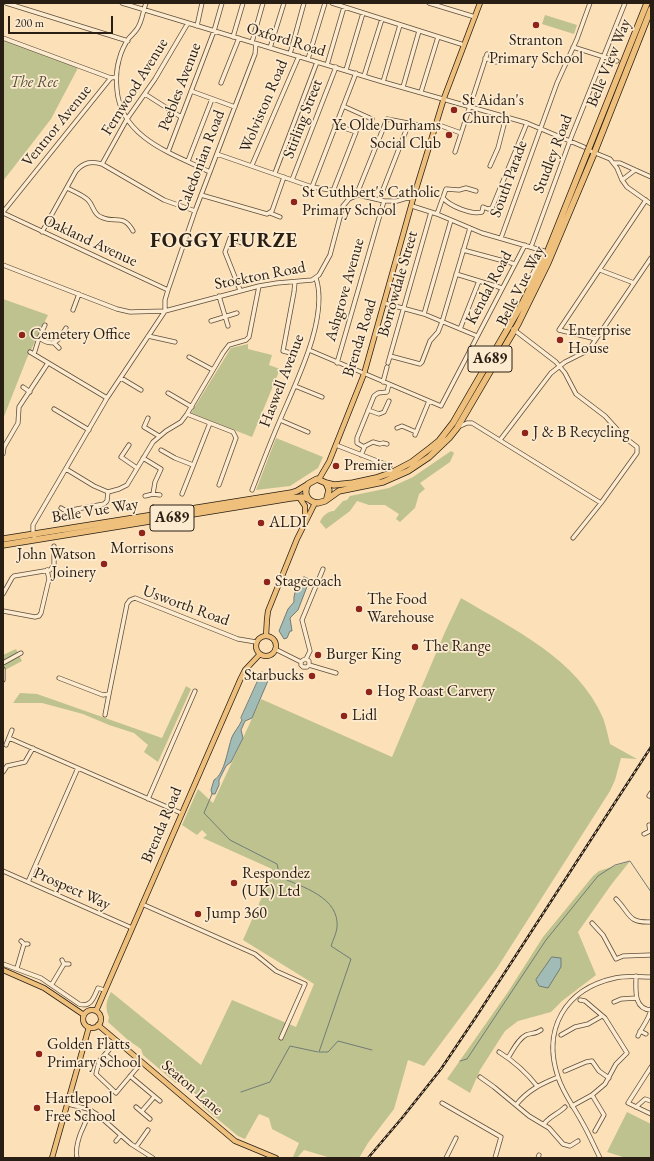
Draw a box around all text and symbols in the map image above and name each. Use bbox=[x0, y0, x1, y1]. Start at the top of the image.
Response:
scale bar bbox=[10, 8, 115, 34]
text: 200 m bbox=[15, 15, 44, 31]
street label: Belle View Way bbox=[583, 16, 635, 110]
street label: Oxford Road bbox=[244, 19, 328, 61]
marker: Stranton Primary School bbox=[531, 20, 541, 30]
place label: Stranton Primary School bbox=[489, 31, 583, 69]
street label: Fernwood Avenue bbox=[97, 35, 173, 139]
street label: Peebles Avenue bbox=[154, 40, 206, 134]
street label: Wolviston Road bbox=[236, 57, 292, 155]
park label: The Rec bbox=[10, 73, 58, 93]
street label: Stirling Street bbox=[279, 77, 327, 161]
street label: Ventnor Avenue bbox=[18, 81, 96, 171]
place label: St Aidan's Church bbox=[462, 91, 524, 129]
marker: St Aidan's Church bbox=[449, 105, 459, 115]
street label: Caledonian Road bbox=[173, 107, 229, 215]
street label: Studley Road bbox=[529, 112, 577, 196]
place label: Ye Olde Durhams Social Club bbox=[332, 116, 441, 154]
marker: Ye Olde Durhams Social Club bbox=[444, 130, 454, 140]
street label: South Parade bbox=[486, 138, 532, 220]
place label: St Cuthbert's Catholic Primary School bbox=[302, 183, 440, 221]
marker: St Cuthbert's Catholic Primary School bbox=[289, 197, 299, 207]
street label: Oakland Avenue bbox=[40, 211, 140, 271]
street label: Borrowdale Street bbox=[374, 229, 422, 339]
district label: FOGGY FURZE bbox=[150, 230, 298, 254]
street label: Ashgrove Avenue bbox=[321, 236, 369, 344]
street label: Belle Vue Way bbox=[493, 243, 549, 329]
street label: Kendal Road bbox=[462, 248, 516, 328]
street label: Stockton Road bbox=[213, 258, 307, 294]
street label: Brenda Road bbox=[339, 297, 381, 379]
place label: Enterprise House bbox=[568, 321, 631, 359]
place label: Cemetery Office bbox=[30, 325, 130, 345]
marker: Cemetery Office bbox=[17, 330, 27, 340]
street label: Haswell Avenue bbox=[255, 332, 309, 430]
marker: Enterprise House bbox=[555, 335, 565, 345]
road number: A689 bbox=[468, 346, 512, 372]
place label: J & B Recycling bbox=[533, 423, 629, 443]
marker: J & B Recycling bbox=[520, 428, 530, 438]
place label: Premier bbox=[344, 456, 392, 476]
marker: Premier bbox=[331, 461, 341, 471]
street label: Belle Vue Way bbox=[50, 495, 140, 527]
road number: A689 bbox=[150, 505, 194, 531]
place label: ALDI bbox=[269, 513, 307, 533]
marker: ALDI bbox=[256, 518, 266, 528]
marker: Morrisons bbox=[137, 528, 147, 538]
place label: Morrisons bbox=[110, 539, 174, 559]
place label: John Watson Joinery bbox=[17, 545, 96, 583]
marker: John Watson Joinery bbox=[99, 559, 109, 569]
place label: Stagecoach bbox=[275, 572, 342, 592]
marker: Stagecoach bbox=[262, 577, 272, 587]
street label: Usworth Road bbox=[140, 581, 232, 631]
place label: The Food Warehouse bbox=[367, 590, 434, 628]
marker: The Food Warehouse bbox=[354, 604, 364, 614]
place label: The Range bbox=[423, 637, 491, 657]
marker: The Range bbox=[410, 642, 420, 652]
place label: Burger King bbox=[326, 645, 401, 665]
marker: Burger King bbox=[313, 650, 323, 660]
place label: Starbucks bbox=[244, 666, 304, 686]
marker: Starbucks bbox=[307, 671, 317, 681]
place label: Hog Roast Carvery bbox=[377, 682, 495, 702]
marker: Hog Roast Carvery bbox=[364, 687, 374, 697]
place label: Lidl bbox=[352, 706, 377, 726]
marker: Lidl bbox=[339, 711, 349, 721]
street label: Brenda Road bbox=[137, 784, 187, 866]
street label: Prospect Way bbox=[30, 863, 114, 915]
place label: Respondez (UK) Ltd bbox=[242, 864, 310, 902]
marker: Respondez (UK) Ltd bbox=[229, 878, 239, 888]
place label: Jump 360 bbox=[206, 904, 267, 924]
marker: Jump 360 bbox=[193, 909, 203, 919]
place label: Golden Flatts Primary School bbox=[47, 1035, 141, 1073]
marker: Golden Flatts Primary School bbox=[34, 1049, 44, 1059]
street label: Seaton Lane bbox=[157, 1056, 227, 1120]
place label: Hartlepool Free School bbox=[45, 1089, 116, 1127]
marker: Hartlepool Free School bbox=[32, 1103, 42, 1113]

